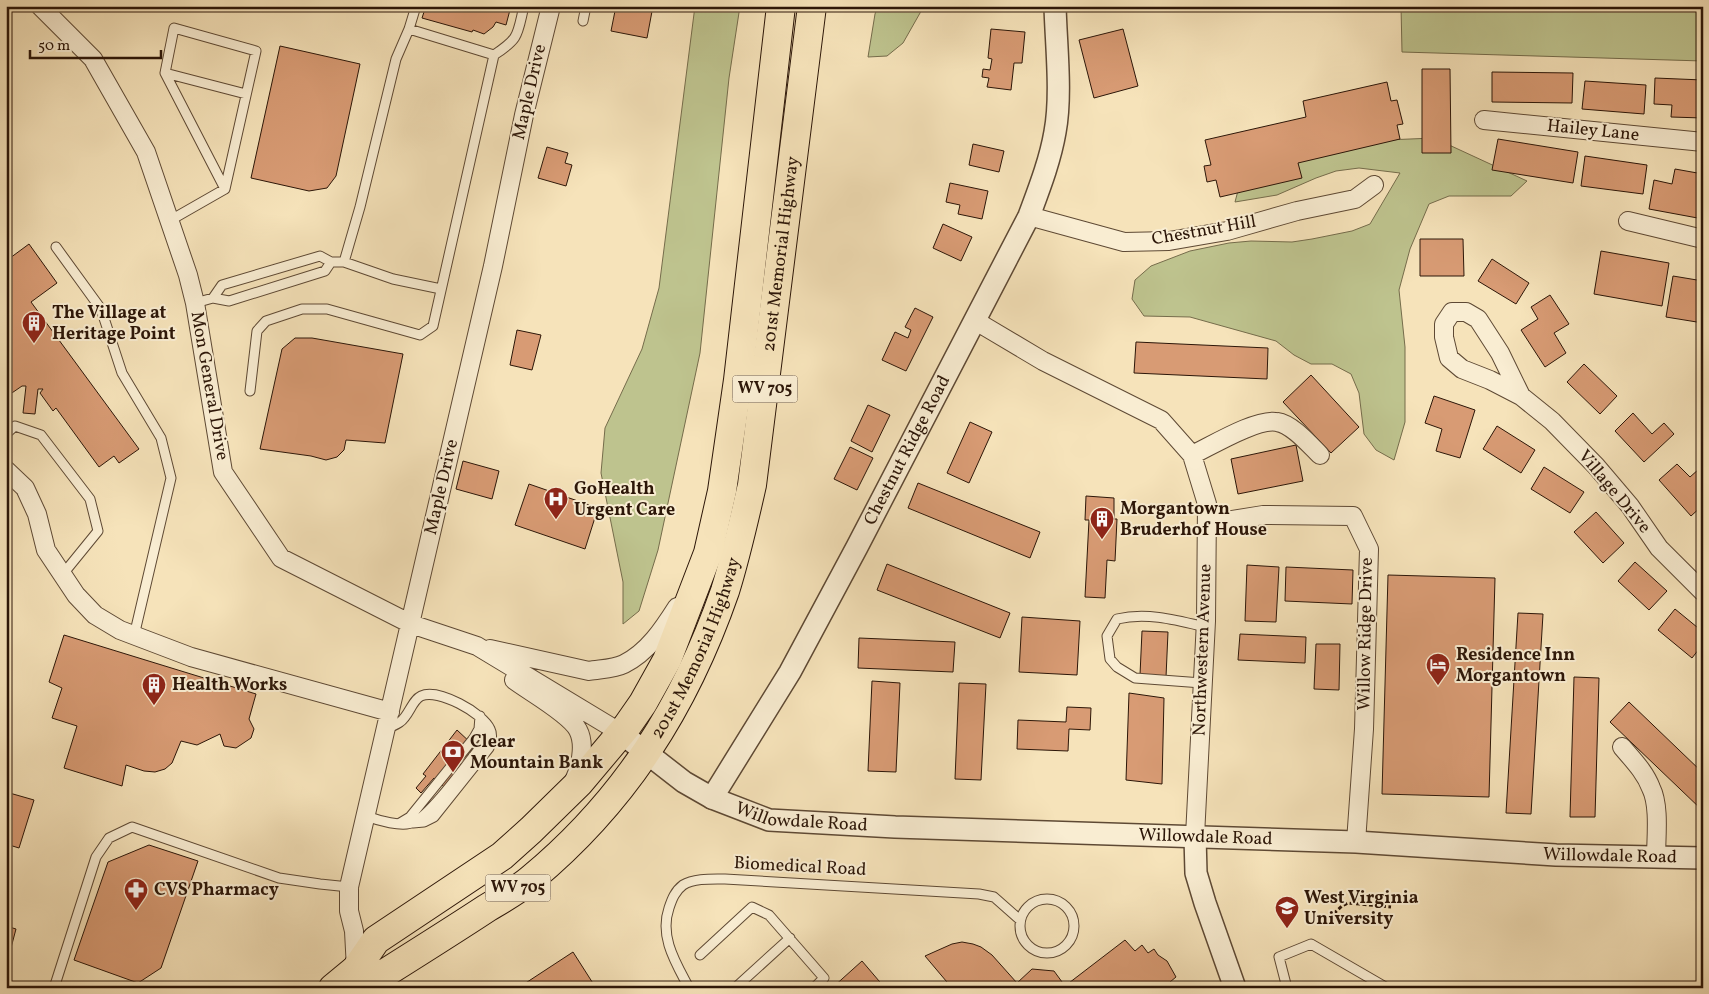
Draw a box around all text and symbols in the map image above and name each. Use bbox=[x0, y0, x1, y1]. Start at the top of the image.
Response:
scale bar bbox=[30, 28, 161, 60]
text: 50 m bbox=[38, 36, 70, 57]
street label: Maple Drive bbox=[507, 42, 553, 142]
street label: Hailey Lane bbox=[1546, 114, 1640, 148]
street label: 201st Memorial Highway bbox=[756, 155, 806, 353]
street label: Chestnut Hill bbox=[1150, 210, 1258, 252]
place label: The Village at Heritage Point bbox=[52, 301, 176, 347]
building icon: The Village at Heritage Point bbox=[21, 310, 47, 344]
street label: Mon General Drive bbox=[184, 310, 234, 462]
street label: Chestnut Ridge Road bbox=[858, 371, 957, 530]
road number: WV 705 bbox=[732, 376, 798, 402]
street label: Maple Drive bbox=[419, 437, 465, 537]
street label: Village Drive bbox=[1572, 445, 1656, 539]
place label: GoHealth Urgent Care bbox=[574, 477, 675, 523]
hospital icon: GoHealth Urgent Care bbox=[543, 486, 569, 520]
place label: Morgantown Bruderhof House bbox=[1120, 497, 1267, 543]
building icon: Morgantown Bruderhof House bbox=[1089, 506, 1115, 540]
street label: 201st Memorial Highway bbox=[645, 554, 747, 744]
street label: Willow Ridge Drive bbox=[1352, 557, 1380, 711]
street label: Northwestern Avenue bbox=[1188, 563, 1218, 737]
place label: Residence Inn Morgantown bbox=[1456, 643, 1575, 689]
hotel icon: Residence Inn Morgantown bbox=[1425, 652, 1451, 686]
building icon: Health Works bbox=[141, 672, 167, 706]
place label: Health Works bbox=[172, 673, 287, 698]
place label: Clear Mountain Bank bbox=[470, 730, 603, 776]
bank icon: Clear Mountain Bank bbox=[440, 739, 466, 773]
street label: Willowdale Road bbox=[732, 796, 868, 838]
street label: Willowdale Road bbox=[1138, 822, 1273, 852]
street label: Willowdale Road bbox=[1542, 842, 1677, 870]
street label: Biomedical Road bbox=[733, 851, 867, 883]
road number: WV 705 bbox=[486, 874, 550, 901]
pharmacy icon: CVS Pharmacy bbox=[123, 877, 149, 911]
place label: CVS Pharmacy bbox=[154, 878, 279, 903]
place label: West Virginia University bbox=[1304, 886, 1419, 932]
school or university icon: West Virginia University bbox=[1274, 895, 1300, 929]

